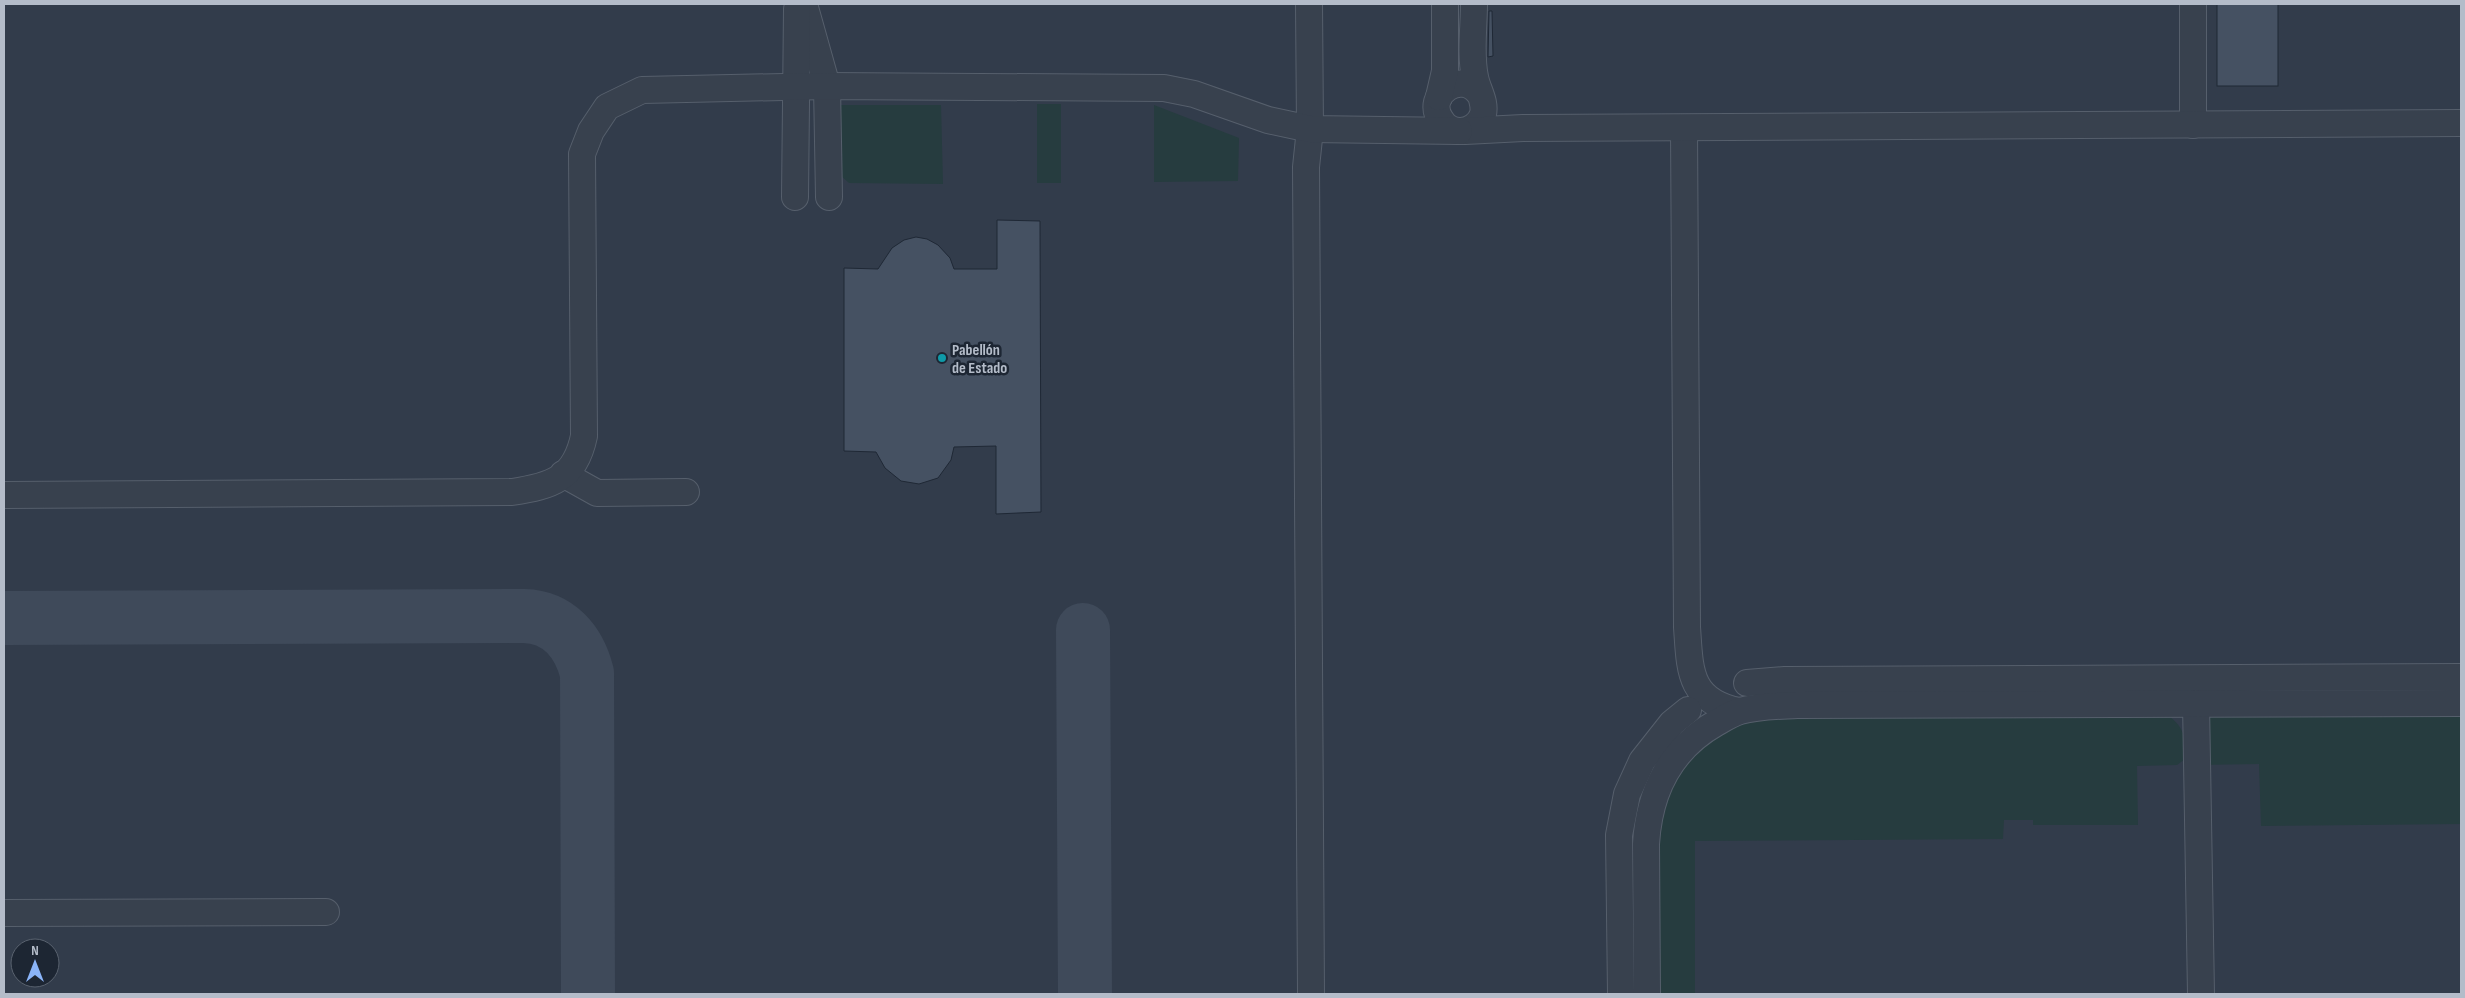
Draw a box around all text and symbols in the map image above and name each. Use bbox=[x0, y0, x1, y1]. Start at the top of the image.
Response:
place label: Pabellón de Estado bbox=[952, 341, 1007, 378]
marker: Pabellón de Estado bbox=[936, 352, 948, 364]
north arrow bbox=[10, 938, 60, 988]
text: N bbox=[31, 942, 39, 959]

